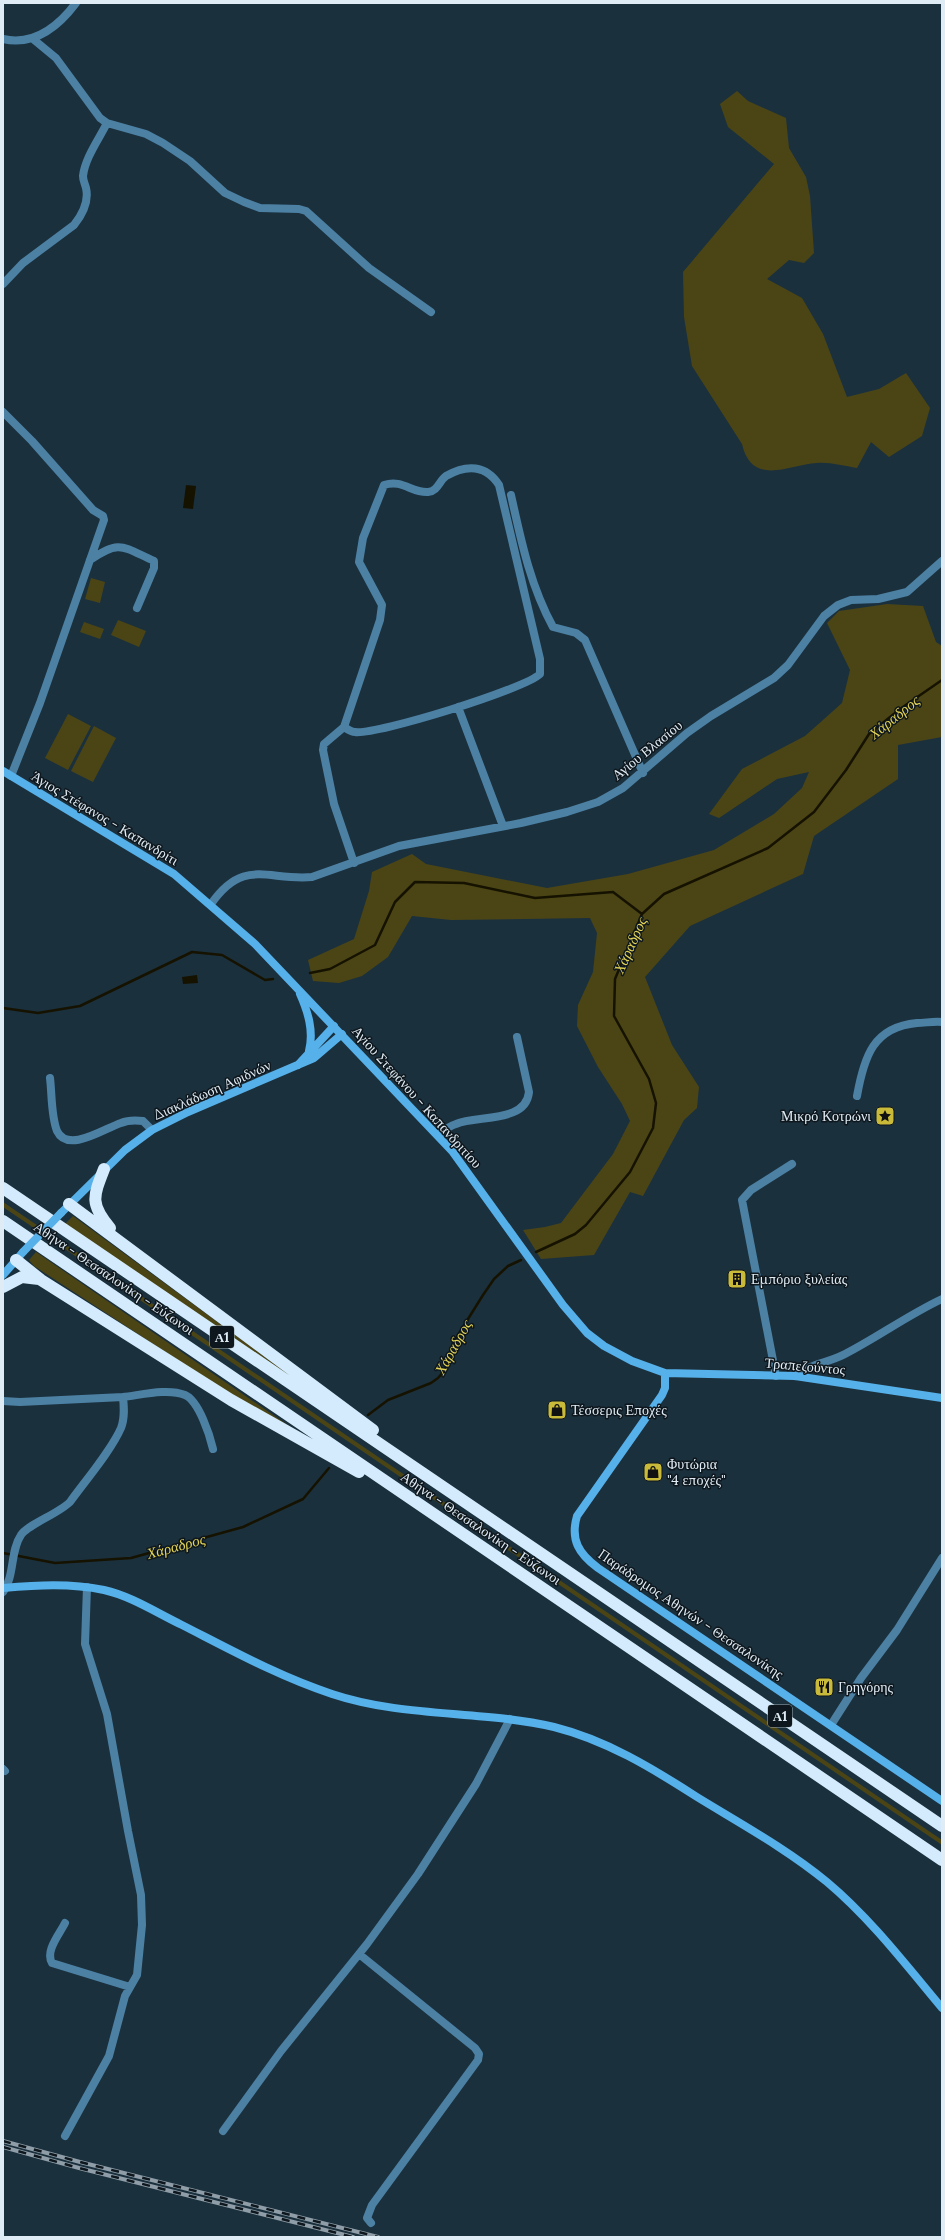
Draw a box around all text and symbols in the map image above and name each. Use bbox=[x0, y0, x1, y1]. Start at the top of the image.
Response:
water label: Χάραδρος bbox=[864, 690, 924, 744]
street label: Αγίου Βλασίου bbox=[608, 716, 686, 784]
street label: Άγιος Στέφανος - Καπανδρίτι bbox=[28, 767, 182, 869]
water label: Χάραδρος bbox=[609, 913, 651, 977]
street label: Αγίου Στεφάνου - Καπανδριτίου bbox=[348, 1022, 486, 1172]
street label: Διακλάδωση Αφιδνών bbox=[150, 1056, 274, 1124]
place icon: Μικρό Κοτρώνι bbox=[874, 1105, 896, 1127]
place label: Μικρό Κοτρώνι bbox=[781, 1107, 871, 1125]
street label: Αθήνα - Θεσσαλονίκη - Εύζωνοι bbox=[30, 1217, 198, 1339]
building icon: Εμπόριο ξυλείας bbox=[726, 1268, 748, 1290]
place label: Εμπόριο ξυλείας bbox=[751, 1270, 848, 1288]
water label: Χάραδρος bbox=[430, 1315, 476, 1379]
road number: Α1 bbox=[210, 1326, 234, 1348]
street label: Τραπεζούντος bbox=[764, 1354, 846, 1379]
shop icon: Τέσσερις Εποχές bbox=[546, 1399, 568, 1421]
place label: Τέσσερις Εποχές bbox=[571, 1401, 667, 1419]
place label: Φυτώρια "4 εποχές" bbox=[667, 1455, 726, 1489]
shop icon: Φυτώρια "4 εποχές" bbox=[642, 1461, 664, 1483]
street label: Αθήνα - Θεσσαλονίκη - Εύζωνοι bbox=[397, 1467, 565, 1589]
water label: Χάραδρος bbox=[144, 1529, 208, 1563]
street label: Παράδρομος Αθηνών - Θεσσαλονίκης bbox=[595, 1545, 788, 1683]
restaurant icon: Γρηγόρης bbox=[813, 1676, 835, 1698]
place label: Γρηγόρης bbox=[838, 1678, 893, 1696]
road number: Α1 bbox=[768, 1705, 792, 1727]

